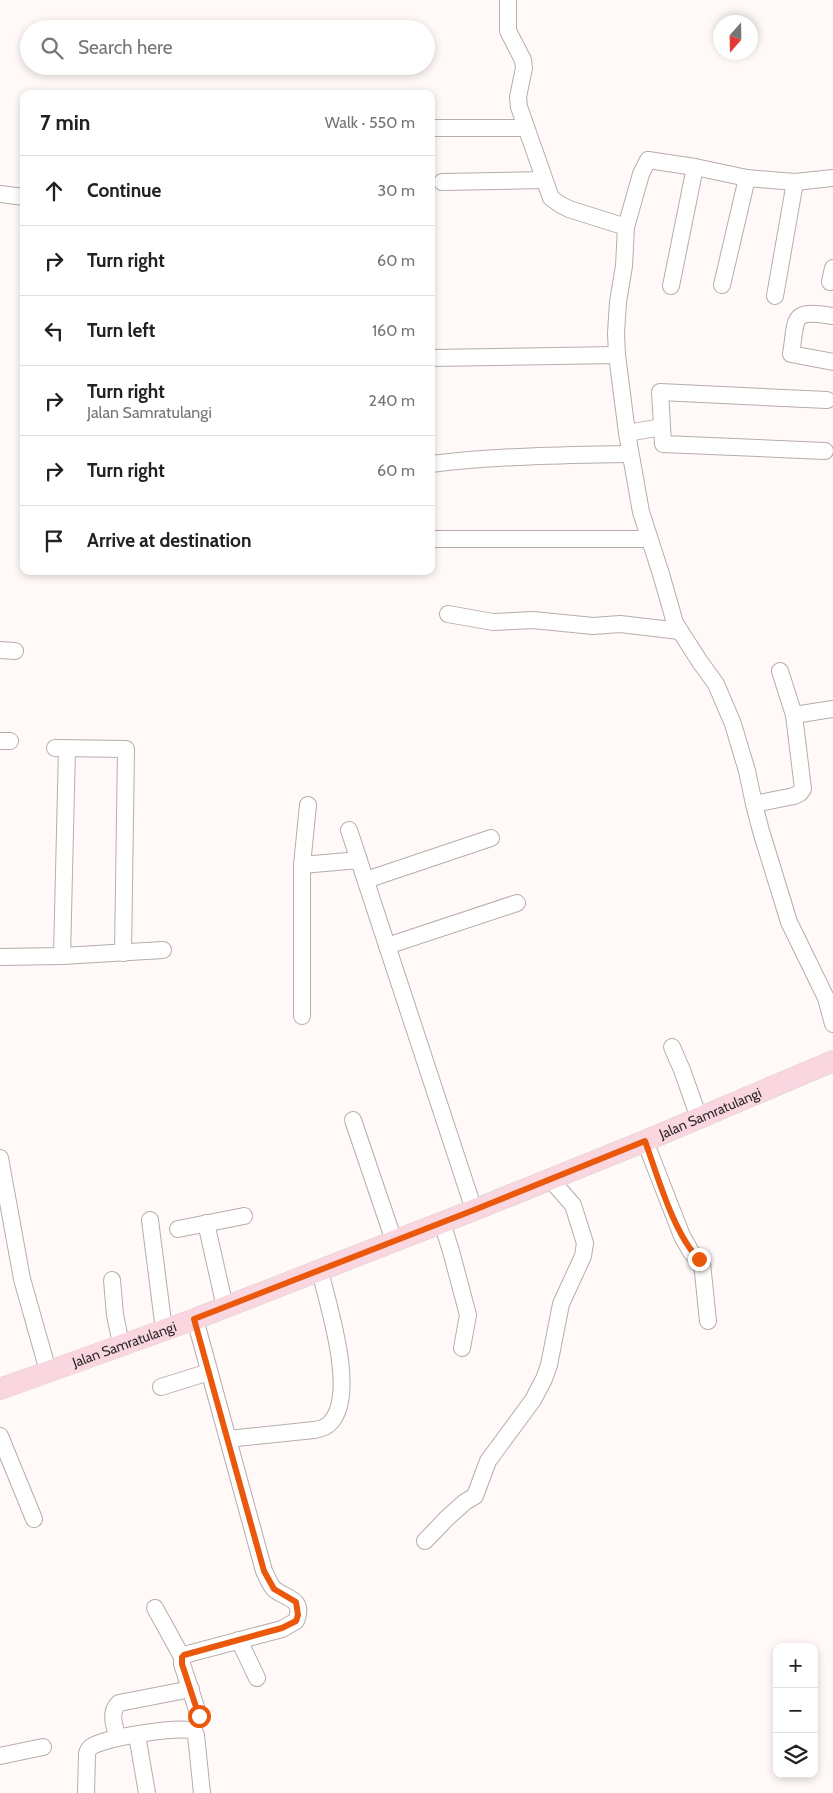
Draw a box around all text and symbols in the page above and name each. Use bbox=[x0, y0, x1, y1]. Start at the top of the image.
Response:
north arrow bbox=[713, 15, 758, 60]
search box bbox=[20, 20, 435, 75]
icon: search bbox=[38, 34, 66, 62]
text: Search here bbox=[78, 36, 172, 59]
text: 7 min bbox=[40, 110, 90, 135]
text: Walk · 550 m bbox=[325, 113, 415, 132]
icon: ahead bbox=[40, 177, 68, 205]
text: Continue bbox=[87, 179, 161, 202]
text: 30 m bbox=[378, 181, 415, 200]
icon: right bbox=[40, 247, 68, 275]
text: Turn right bbox=[87, 249, 165, 272]
text: 60 m bbox=[377, 251, 415, 270]
icon: left bbox=[40, 317, 68, 345]
text: Turn left bbox=[87, 319, 155, 342]
text: 160 m bbox=[372, 321, 415, 340]
text: Turn right bbox=[87, 380, 165, 403]
icon: right bbox=[40, 387, 68, 415]
text: 240 m bbox=[369, 391, 415, 410]
text: Jalan Samratulangi bbox=[87, 403, 212, 422]
icon: right bbox=[40, 457, 68, 485]
text: Turn right bbox=[87, 459, 165, 482]
text: 60 m bbox=[377, 461, 415, 480]
icon: arrive bbox=[40, 527, 68, 555]
text: Arrive at destination bbox=[87, 529, 251, 552]
street label: Jalan Samratulangi bbox=[655, 1084, 764, 1143]
route end bbox=[688, 1248, 711, 1271]
street label: Jalan Samratulangi bbox=[69, 1317, 179, 1372]
map controls bbox=[773, 1643, 818, 1778]
button: + bbox=[773, 1643, 818, 1688]
button: − bbox=[773, 1688, 818, 1733]
route start bbox=[188, 1705, 211, 1728]
button: layers bbox=[773, 1733, 818, 1778]

